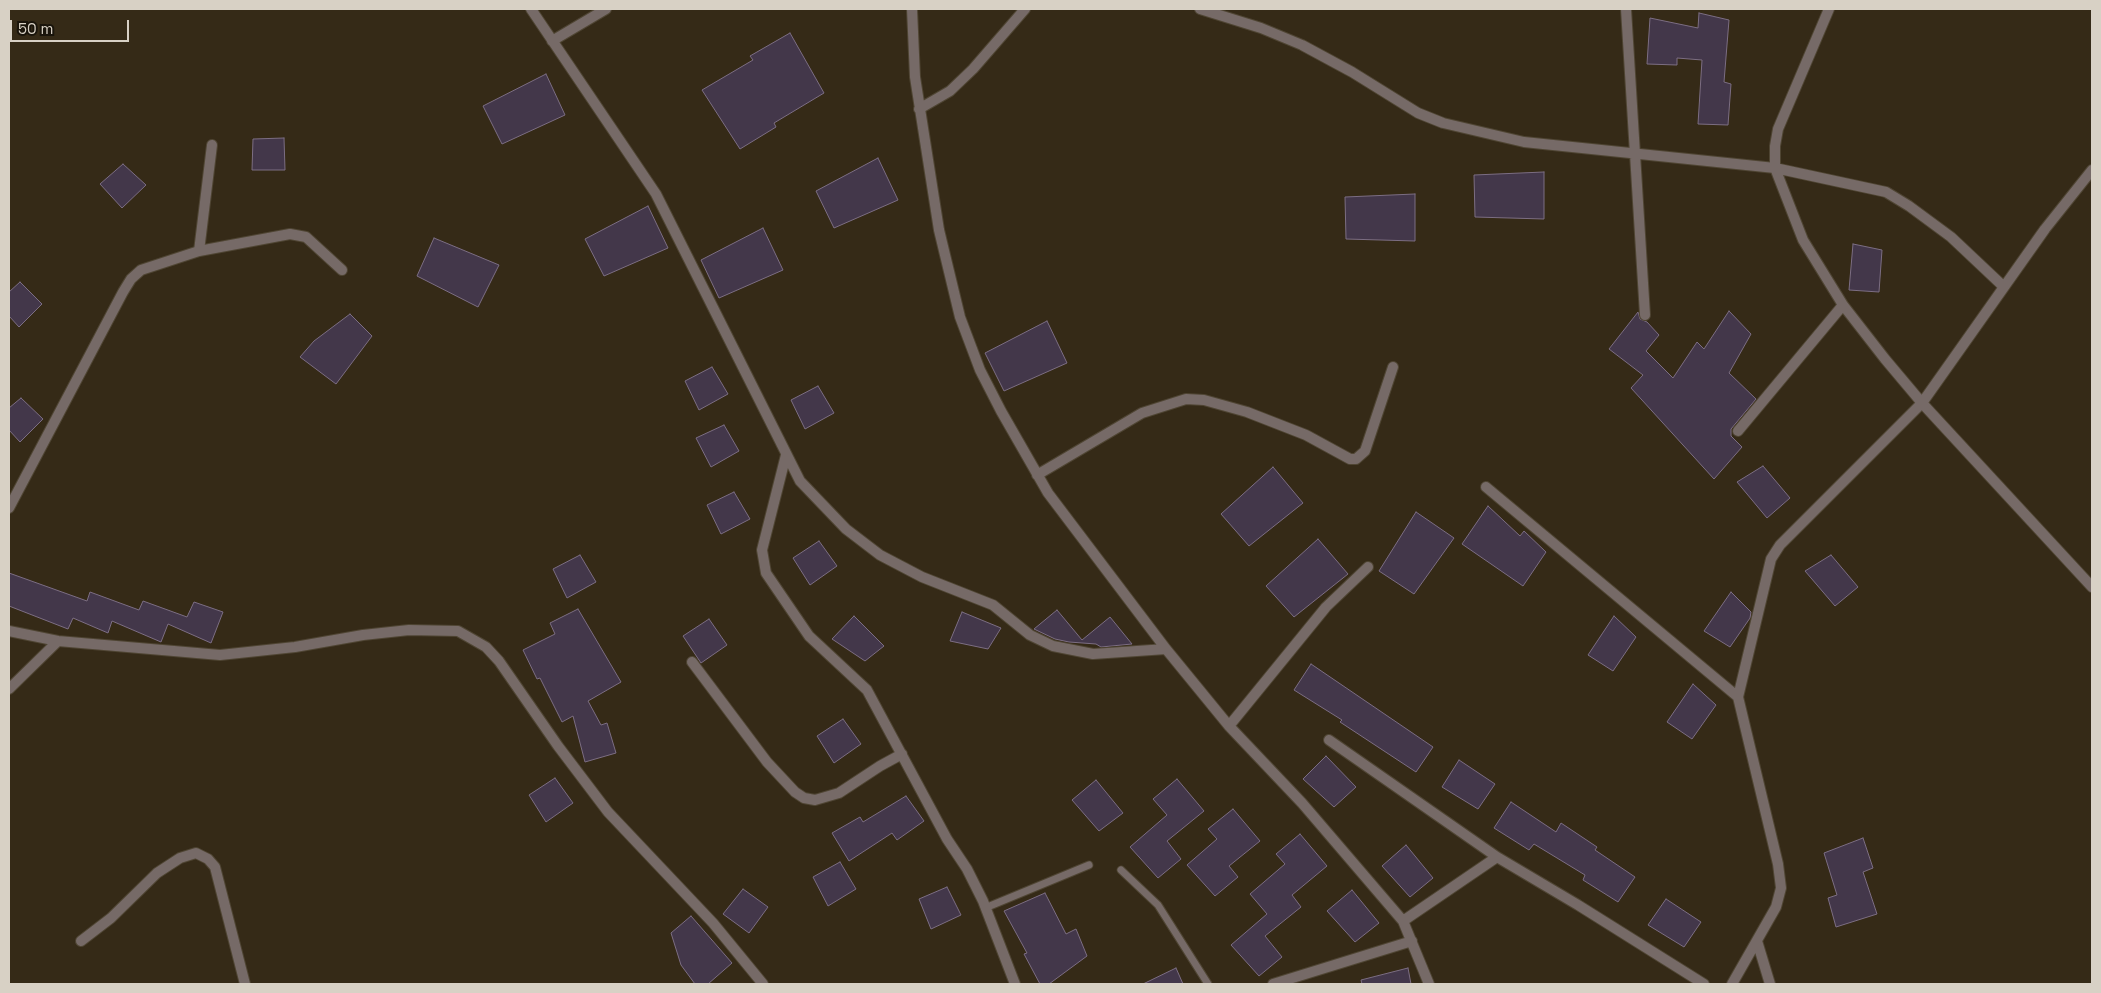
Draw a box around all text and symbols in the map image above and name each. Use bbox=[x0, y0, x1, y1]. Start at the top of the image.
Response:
scale bar bbox=[12, 10, 131, 42]
text: 50 m bbox=[18, 19, 53, 38]

